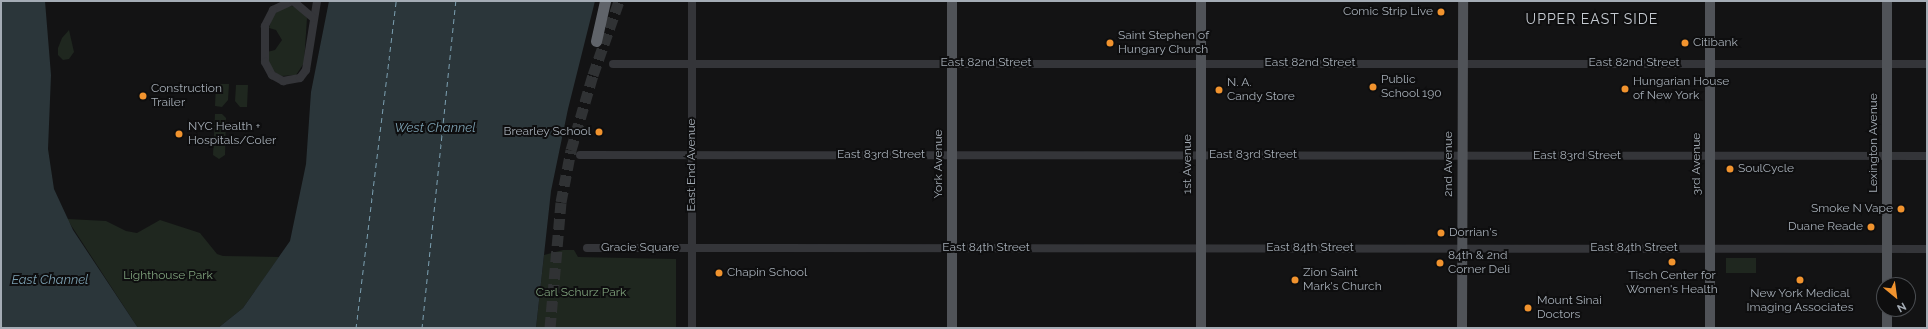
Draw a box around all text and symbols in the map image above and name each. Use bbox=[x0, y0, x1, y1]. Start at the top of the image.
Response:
place label: Comic Strip Live bbox=[1343, 5, 1433, 19]
marker: Comic Strip Live bbox=[1436, 7, 1446, 17]
district label: UPPER EAST SIDE bbox=[1525, 11, 1659, 27]
place label: Saint Stephen of Hungary Church bbox=[1118, 29, 1209, 57]
place label: Citibank bbox=[1693, 36, 1738, 50]
marker: Saint Stephen of Hungary Church bbox=[1105, 38, 1115, 48]
marker: Citibank bbox=[1680, 38, 1690, 48]
street label: East 82nd Street bbox=[941, 56, 1031, 70]
street label: East 82nd Street bbox=[1265, 56, 1355, 70]
street label: East 82nd Street bbox=[1589, 56, 1679, 70]
place label: Public School 190 bbox=[1381, 73, 1442, 101]
place label: Hungarian House of New York bbox=[1633, 75, 1729, 103]
place label: N. A. Candy Store bbox=[1227, 76, 1295, 104]
place label: Construction Trailer bbox=[151, 82, 222, 110]
marker: Public School 190 bbox=[1368, 82, 1378, 92]
marker: Hungarian House of New York bbox=[1620, 84, 1630, 94]
marker: N. A. Candy Store bbox=[1214, 85, 1224, 95]
marker: Construction Trailer bbox=[138, 91, 148, 101]
street label: Lexington Avenue bbox=[1867, 93, 1881, 193]
street label: East End Avenue bbox=[685, 118, 699, 212]
place label: NYC Health + Hospitals/Coler bbox=[188, 120, 276, 148]
water label: West Channel bbox=[394, 120, 476, 136]
place label: Brearley School bbox=[503, 125, 591, 139]
marker: Brearley School bbox=[594, 127, 604, 137]
marker: NYC Health + Hospitals/Coler bbox=[173, 128, 185, 140]
street label: York Avenue bbox=[932, 129, 946, 199]
street label: 2nd Avenue bbox=[1442, 131, 1456, 197]
street label: 3rd Avenue bbox=[1690, 132, 1704, 196]
street label: 1st Avenue bbox=[1181, 134, 1195, 194]
street label: East 83rd Street bbox=[837, 148, 925, 162]
street label: East 83rd Street bbox=[1209, 148, 1297, 162]
street label: East 83rd Street bbox=[1533, 149, 1621, 163]
place label: SoulCycle bbox=[1738, 162, 1794, 176]
marker: SoulCycle bbox=[1725, 164, 1735, 174]
place label: Smoke N Vape bbox=[1811, 202, 1893, 216]
marker: Smoke N Vape bbox=[1896, 204, 1906, 214]
place label: Duane Reade bbox=[1788, 220, 1863, 234]
marker: Duane Reade bbox=[1866, 222, 1876, 232]
place label: Dorrian's bbox=[1449, 226, 1497, 240]
marker: Dorrian's bbox=[1436, 228, 1446, 238]
street label: Gracie Square bbox=[601, 241, 679, 255]
street label: East 84th Street bbox=[942, 241, 1030, 255]
street label: East 84th Street bbox=[1266, 241, 1354, 255]
street label: East 84th Street bbox=[1590, 241, 1678, 255]
place label: 84th & 2nd Corner Deli bbox=[1448, 249, 1510, 277]
marker: Tisch Center for Women's Health bbox=[1666, 256, 1678, 268]
marker: 84th & 2nd Corner Deli bbox=[1435, 258, 1445, 268]
place label: Chapin School bbox=[727, 266, 807, 280]
place label: Zion Saint Mark's Church bbox=[1303, 266, 1382, 294]
marker: Chapin School bbox=[714, 268, 724, 278]
park label: Lighthouse Park bbox=[123, 269, 213, 283]
place label: Tisch Center for Women's Health bbox=[1626, 269, 1718, 297]
water label: East Channel bbox=[11, 272, 89, 288]
marker: New York Medical Imaging Associates bbox=[1794, 274, 1806, 286]
marker: Zion Saint Mark's Church bbox=[1290, 275, 1300, 285]
north arrow bbox=[1876, 277, 1916, 317]
park label: Carl Schurz Park bbox=[536, 286, 626, 300]
place label: New York Medical Imaging Associates bbox=[1746, 287, 1854, 315]
place label: Mount Sinai Doctors bbox=[1537, 294, 1602, 322]
text: N bbox=[1895, 299, 1908, 315]
marker: Mount Sinai Doctors bbox=[1522, 302, 1534, 314]

